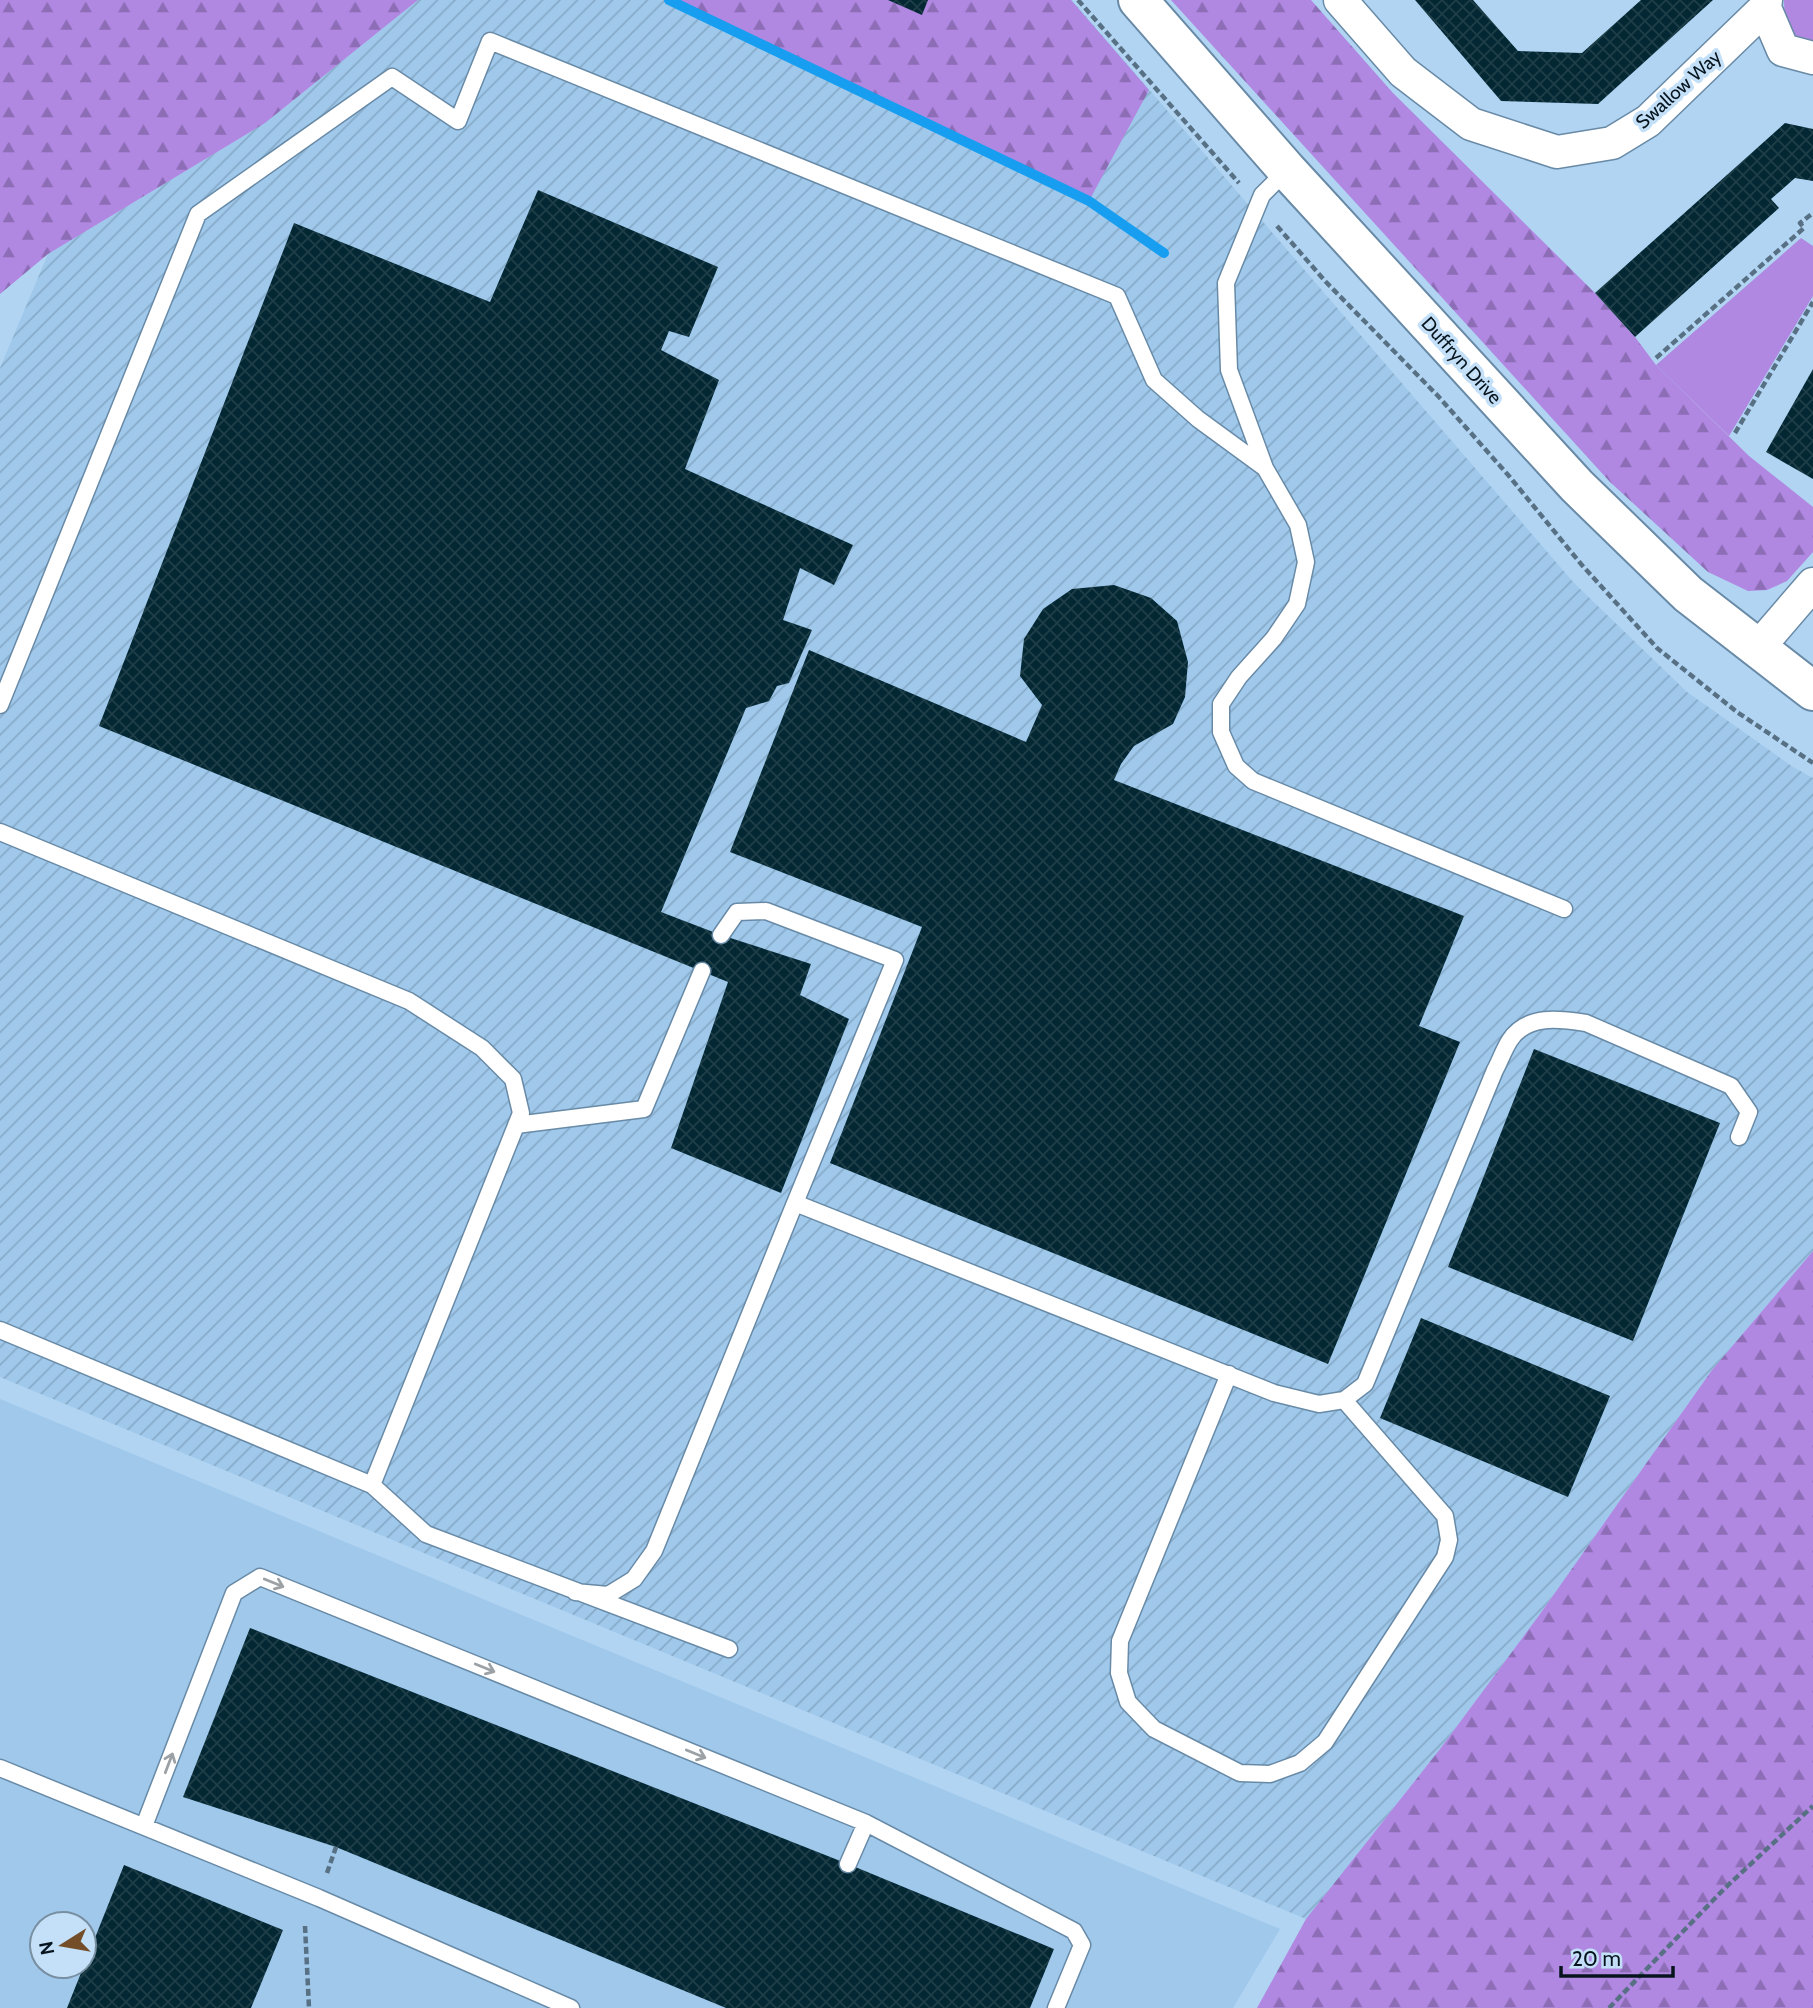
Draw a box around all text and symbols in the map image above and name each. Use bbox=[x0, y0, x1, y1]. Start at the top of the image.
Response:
street label: Swallow Way bbox=[1631, 45, 1726, 134]
street label: Duffryn Drive bbox=[1416, 312, 1507, 409]
one-way arrow bbox=[263, 1577, 285, 1590]
one-way arrow bbox=[474, 1663, 496, 1676]
one-way arrow bbox=[685, 1748, 706, 1761]
one-way arrow bbox=[163, 1752, 176, 1774]
north arrow bbox=[28, 1910, 98, 1980]
scale bar bbox=[1561, 1934, 1673, 1978]
text: N bbox=[34, 1939, 59, 1957]
text: 20 m bbox=[1572, 1946, 1621, 1971]

